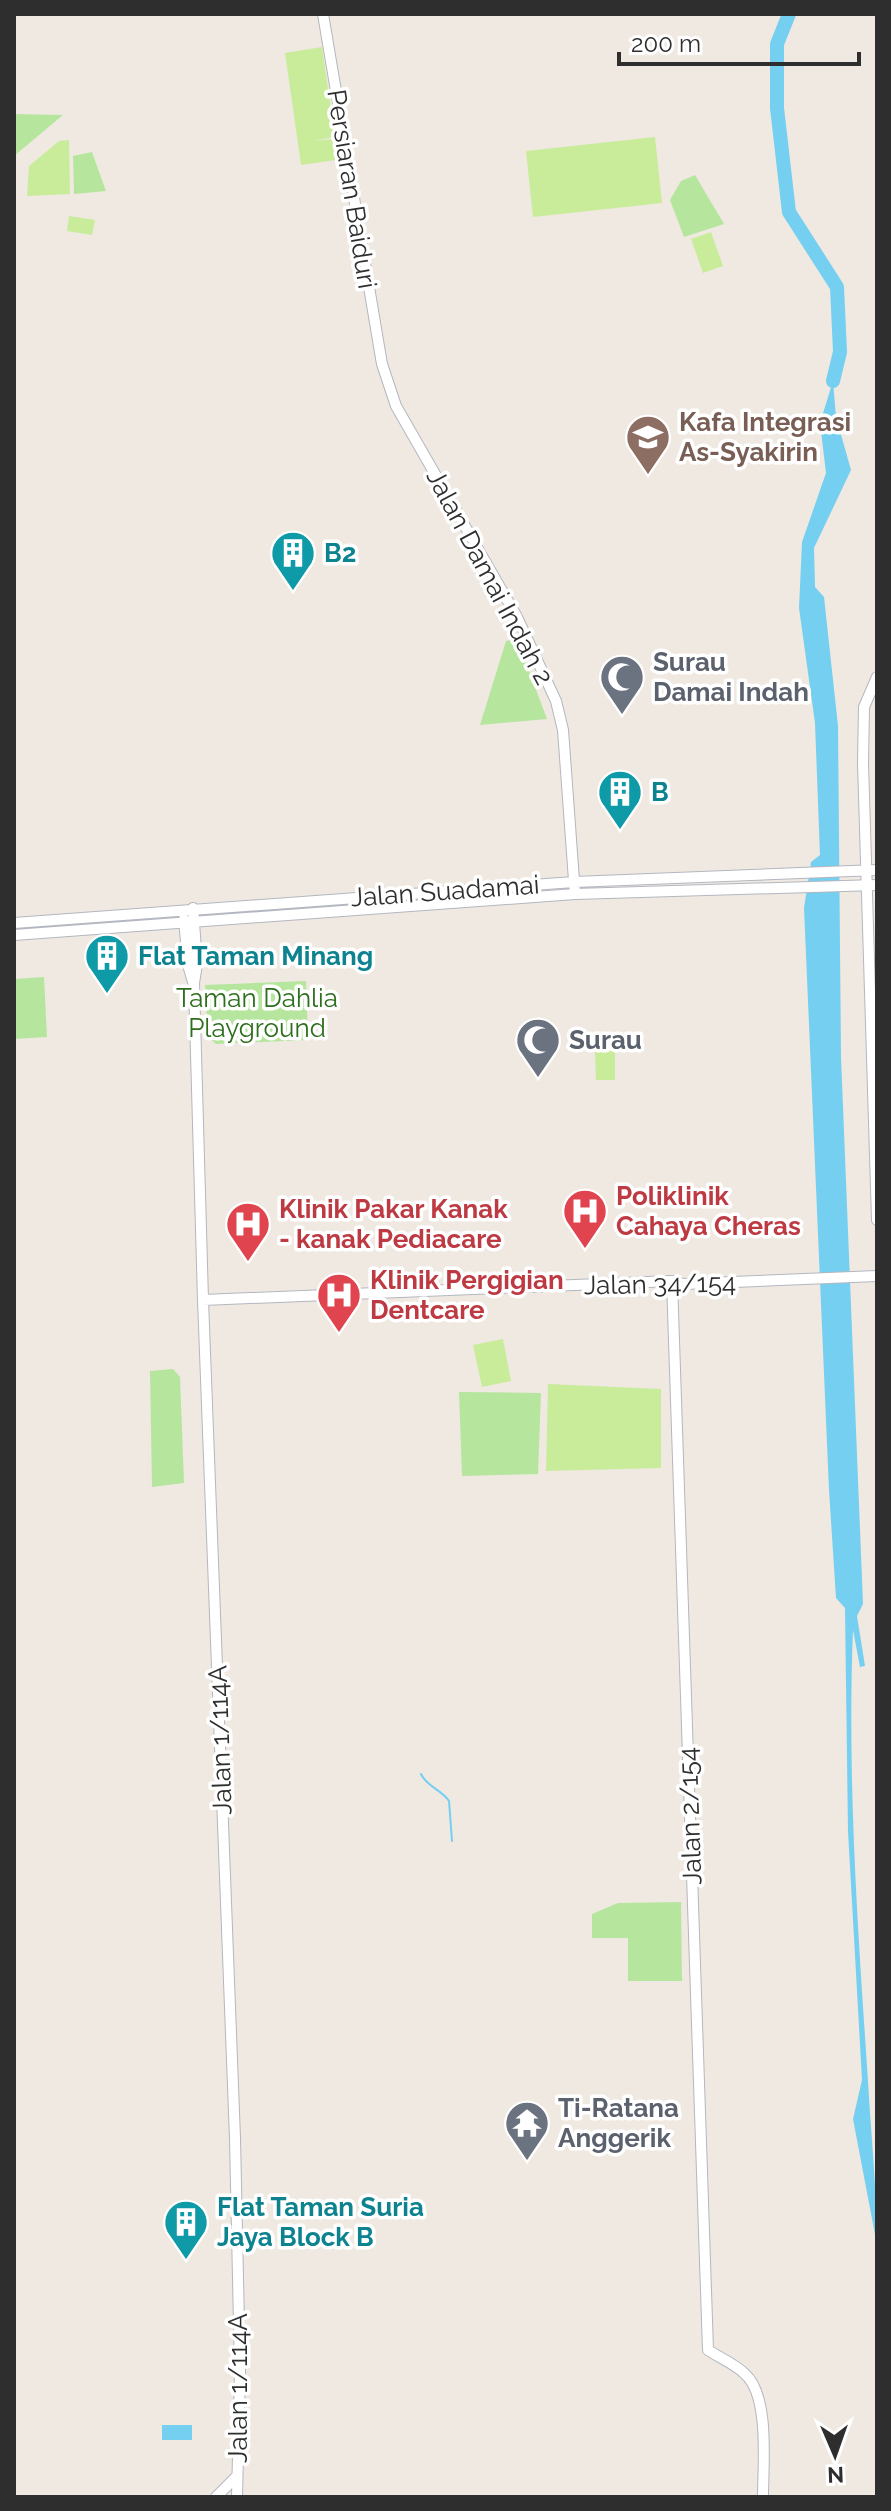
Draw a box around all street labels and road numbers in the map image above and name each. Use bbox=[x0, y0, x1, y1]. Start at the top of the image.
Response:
street label: Persiaran Baiduri bbox=[321, 87, 383, 291]
street label: Jalan Damai Indah 2 bbox=[420, 464, 560, 690]
street label: Jalan Suadamai bbox=[350, 869, 540, 913]
street label: Jalan 34/154 bbox=[584, 1268, 736, 1300]
street label: Jalan 1/114A bbox=[202, 1664, 238, 1815]
street label: Jalan 2/154 bbox=[673, 1747, 707, 1885]
street label: Jalan 1/114A bbox=[223, 2313, 253, 2463]

